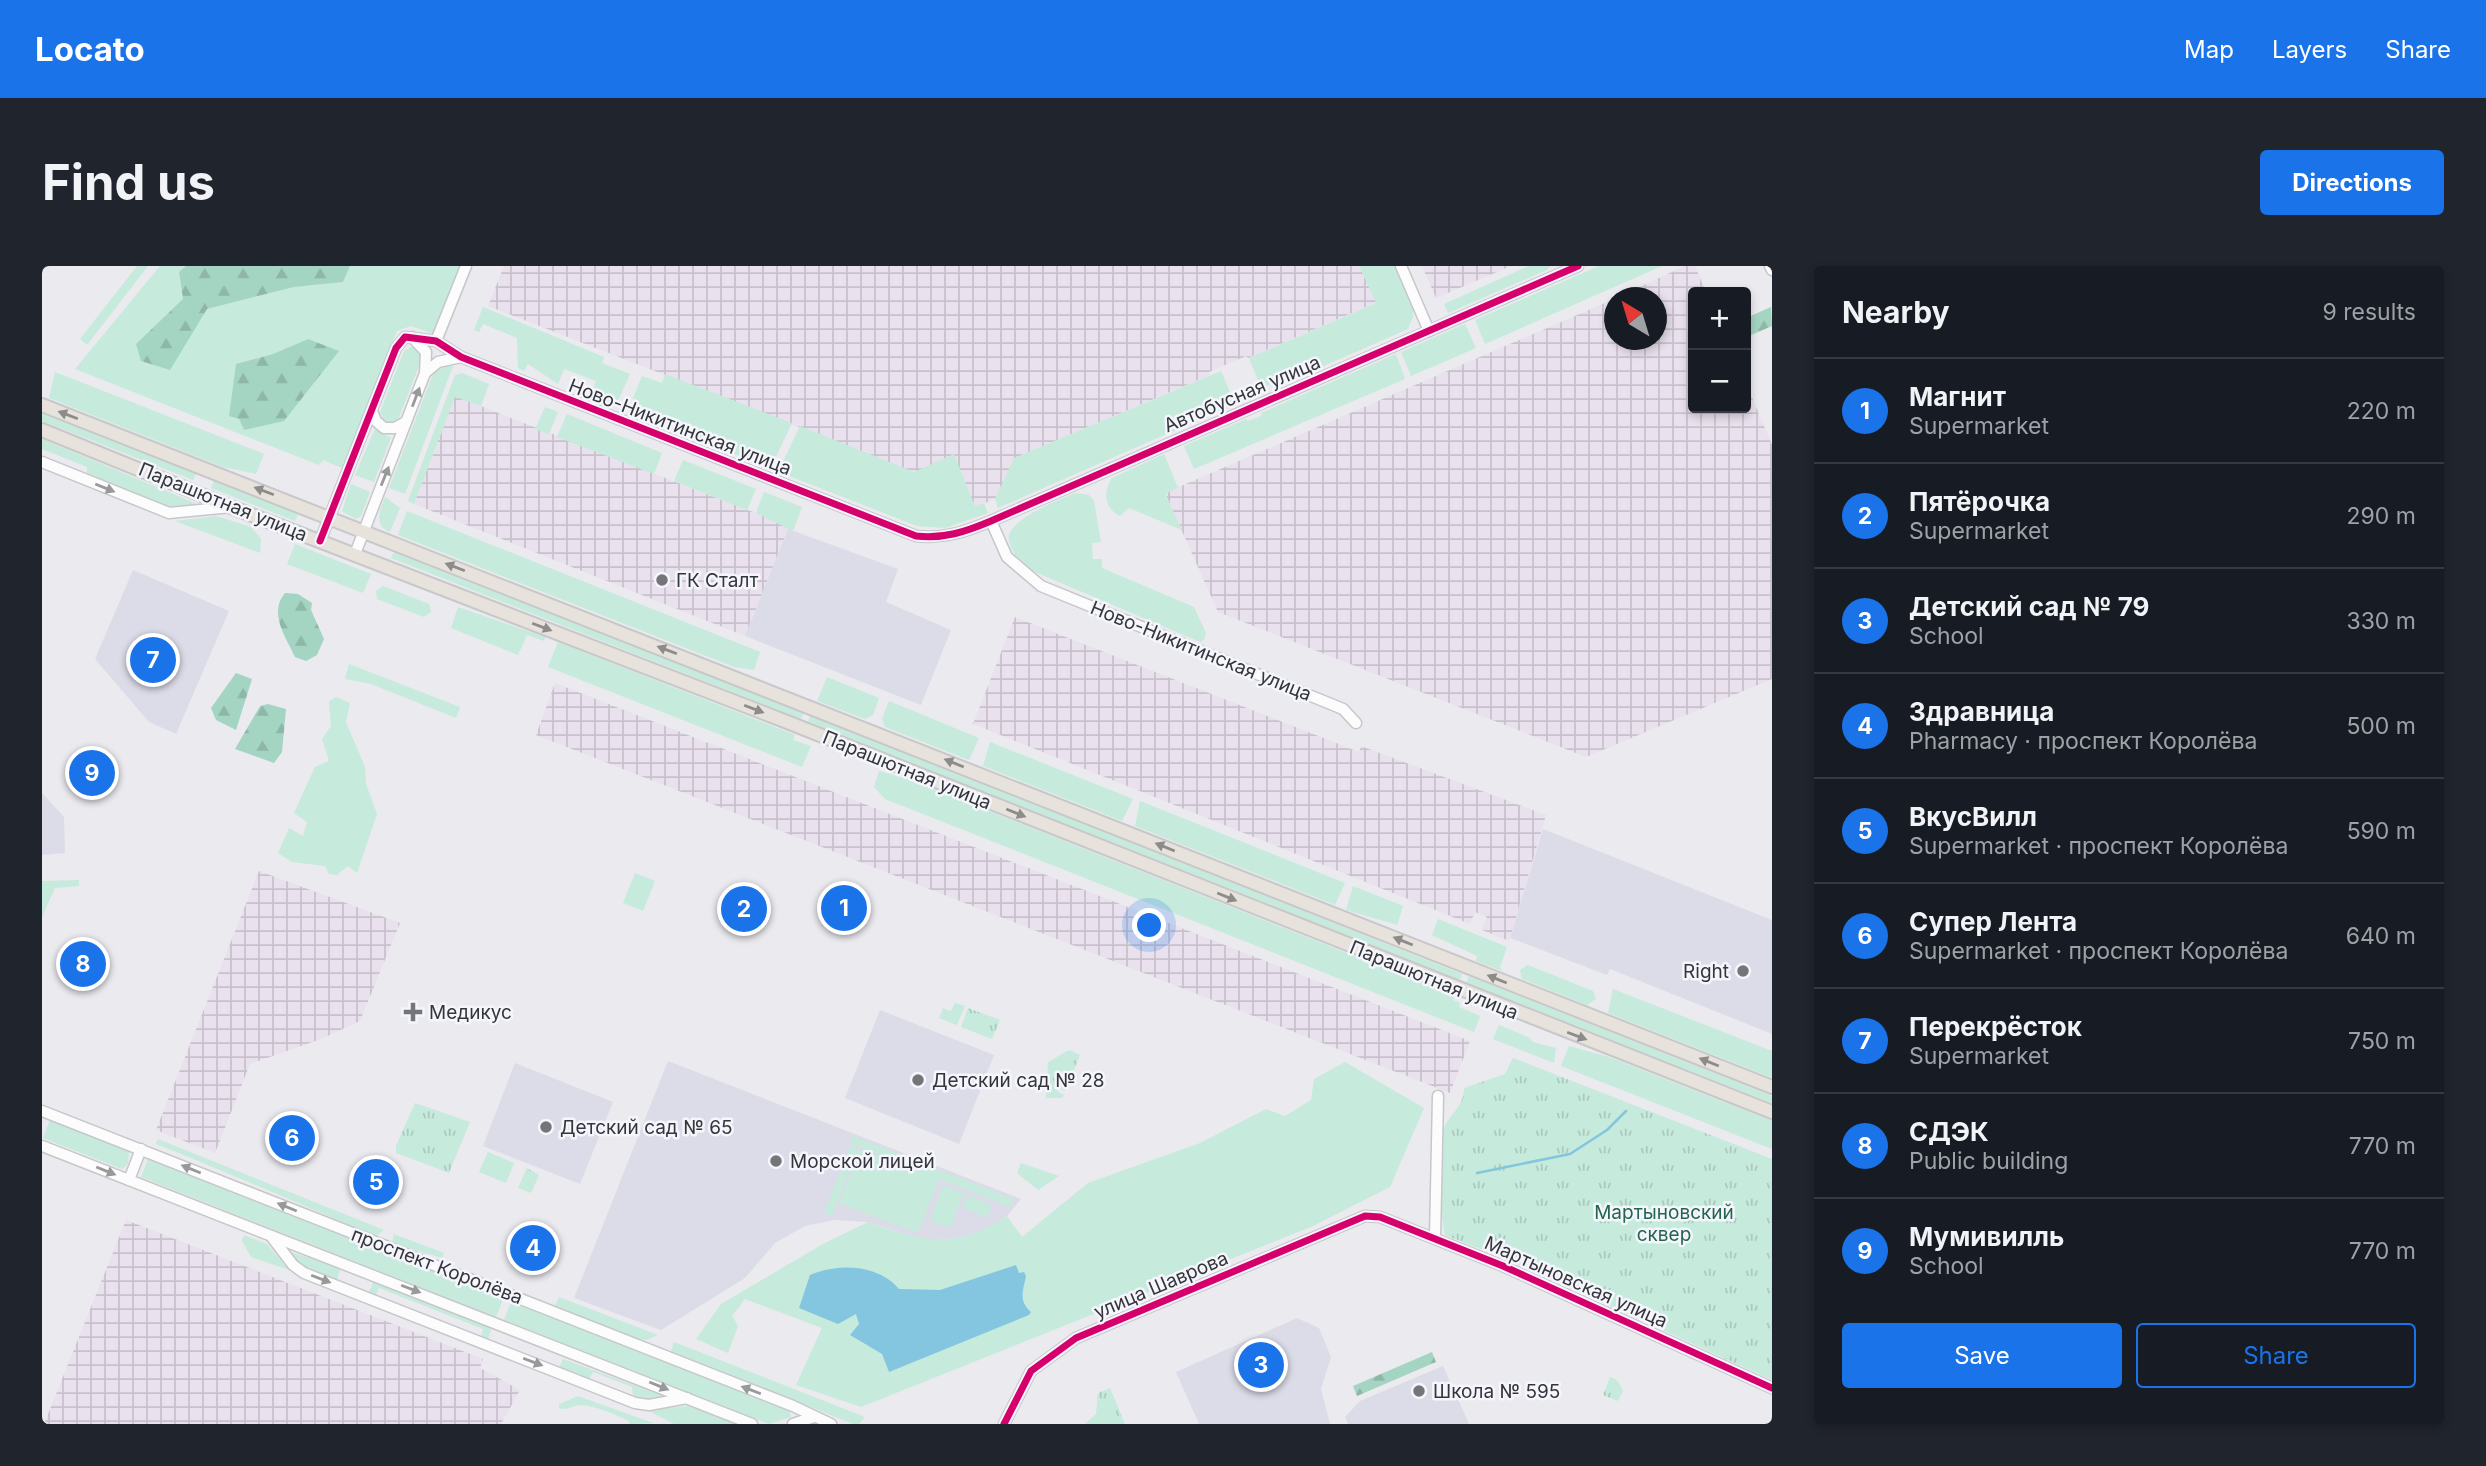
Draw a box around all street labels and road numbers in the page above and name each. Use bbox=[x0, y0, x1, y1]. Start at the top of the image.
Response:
street label: Автобусная улица bbox=[1160, 351, 1324, 437]
street label: Ново-Никитинская улица bbox=[565, 374, 795, 480]
street label: Парашютная улица bbox=[135, 458, 311, 546]
street label: Ново-Никитинская улица bbox=[1087, 596, 1315, 706]
street label: Парашютная улица bbox=[819, 726, 995, 814]
street label: Парашютная улица bbox=[1346, 936, 1522, 1024]
street label: проспект Королёва bbox=[348, 1223, 526, 1309]
street label: Мартыновская улица bbox=[1481, 1231, 1671, 1333]
street label: улица Шаврова bbox=[1091, 1246, 1231, 1324]

